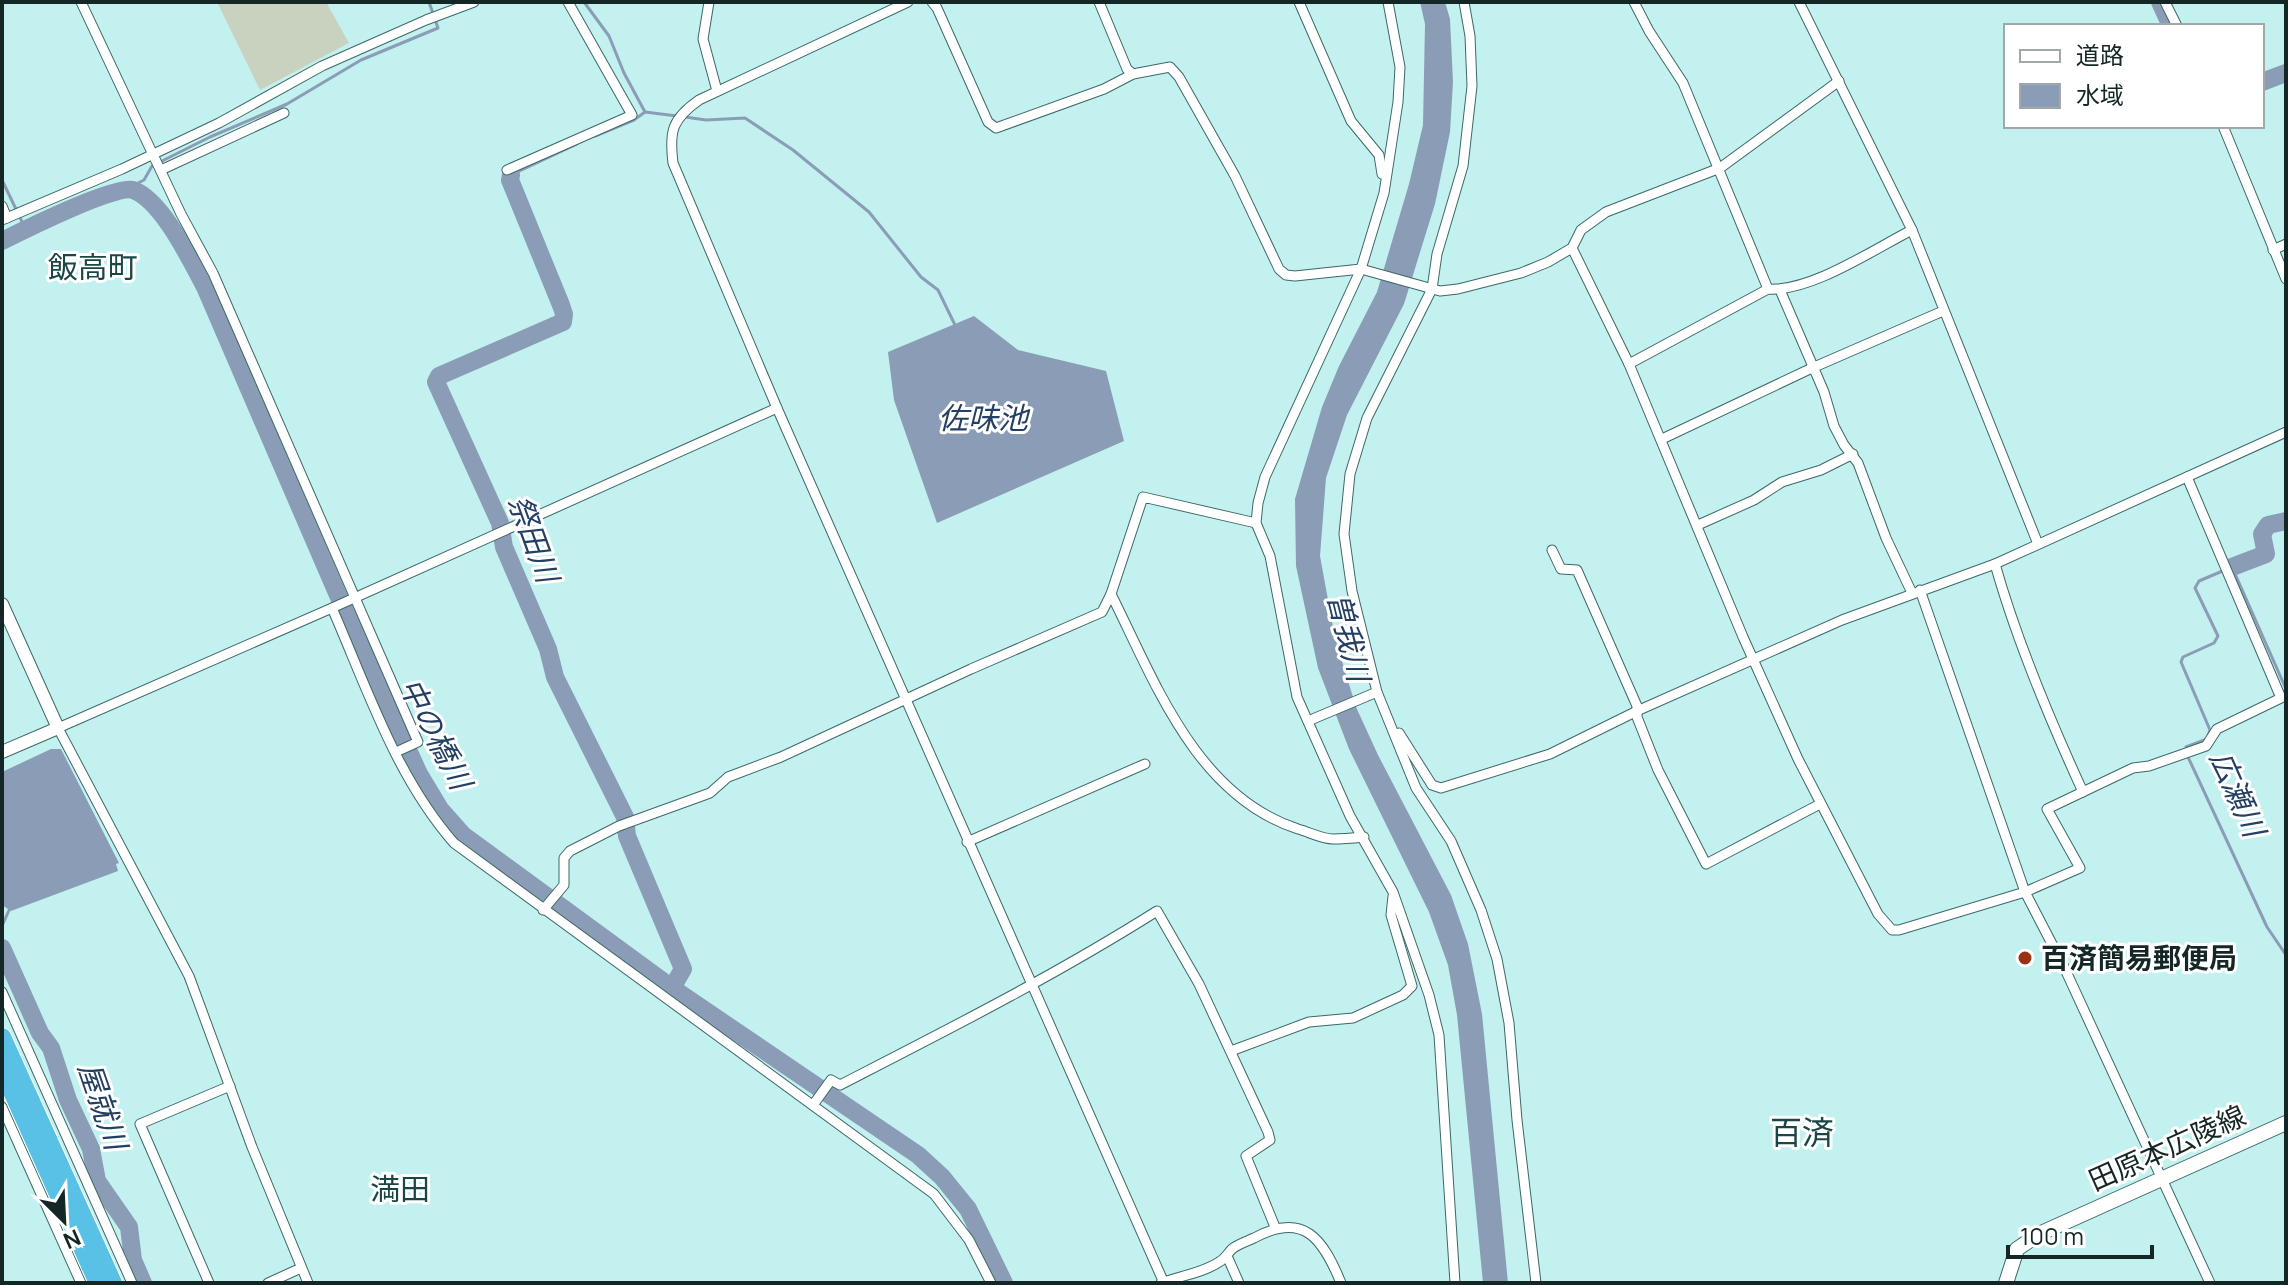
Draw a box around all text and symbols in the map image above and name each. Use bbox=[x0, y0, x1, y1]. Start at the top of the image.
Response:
legend bbox=[2004, 24, 2264, 128]
text: 道路 bbox=[2076, 38, 2124, 71]
text: 水域 bbox=[2076, 78, 2124, 111]
district label: 飯高町 bbox=[48, 246, 138, 287]
water label: 佐味池 bbox=[938, 397, 1031, 438]
water label: 祭田川 bbox=[500, 489, 570, 591]
water label: 曽我川 bbox=[1319, 588, 1381, 688]
water label: 中の橋川 bbox=[391, 671, 483, 799]
water label: 広瀬川 bbox=[2201, 744, 2277, 846]
place label: 百済簡易郵便局 bbox=[2041, 938, 2237, 976]
marker: 百済簡易郵便局 bbox=[2016, 949, 2034, 967]
water label: 屋就川 bbox=[69, 1056, 138, 1158]
street label: 田原本広陵線 bbox=[2082, 1096, 2251, 1199]
district label: 百済 bbox=[1770, 1110, 1834, 1154]
district label: 満田 bbox=[370, 1168, 430, 1209]
north arrow bbox=[24, 1181, 104, 1261]
scale bar bbox=[2008, 1209, 2152, 1259]
text: 100 m bbox=[2020, 1219, 2084, 1252]
text: N bbox=[59, 1222, 85, 1256]

